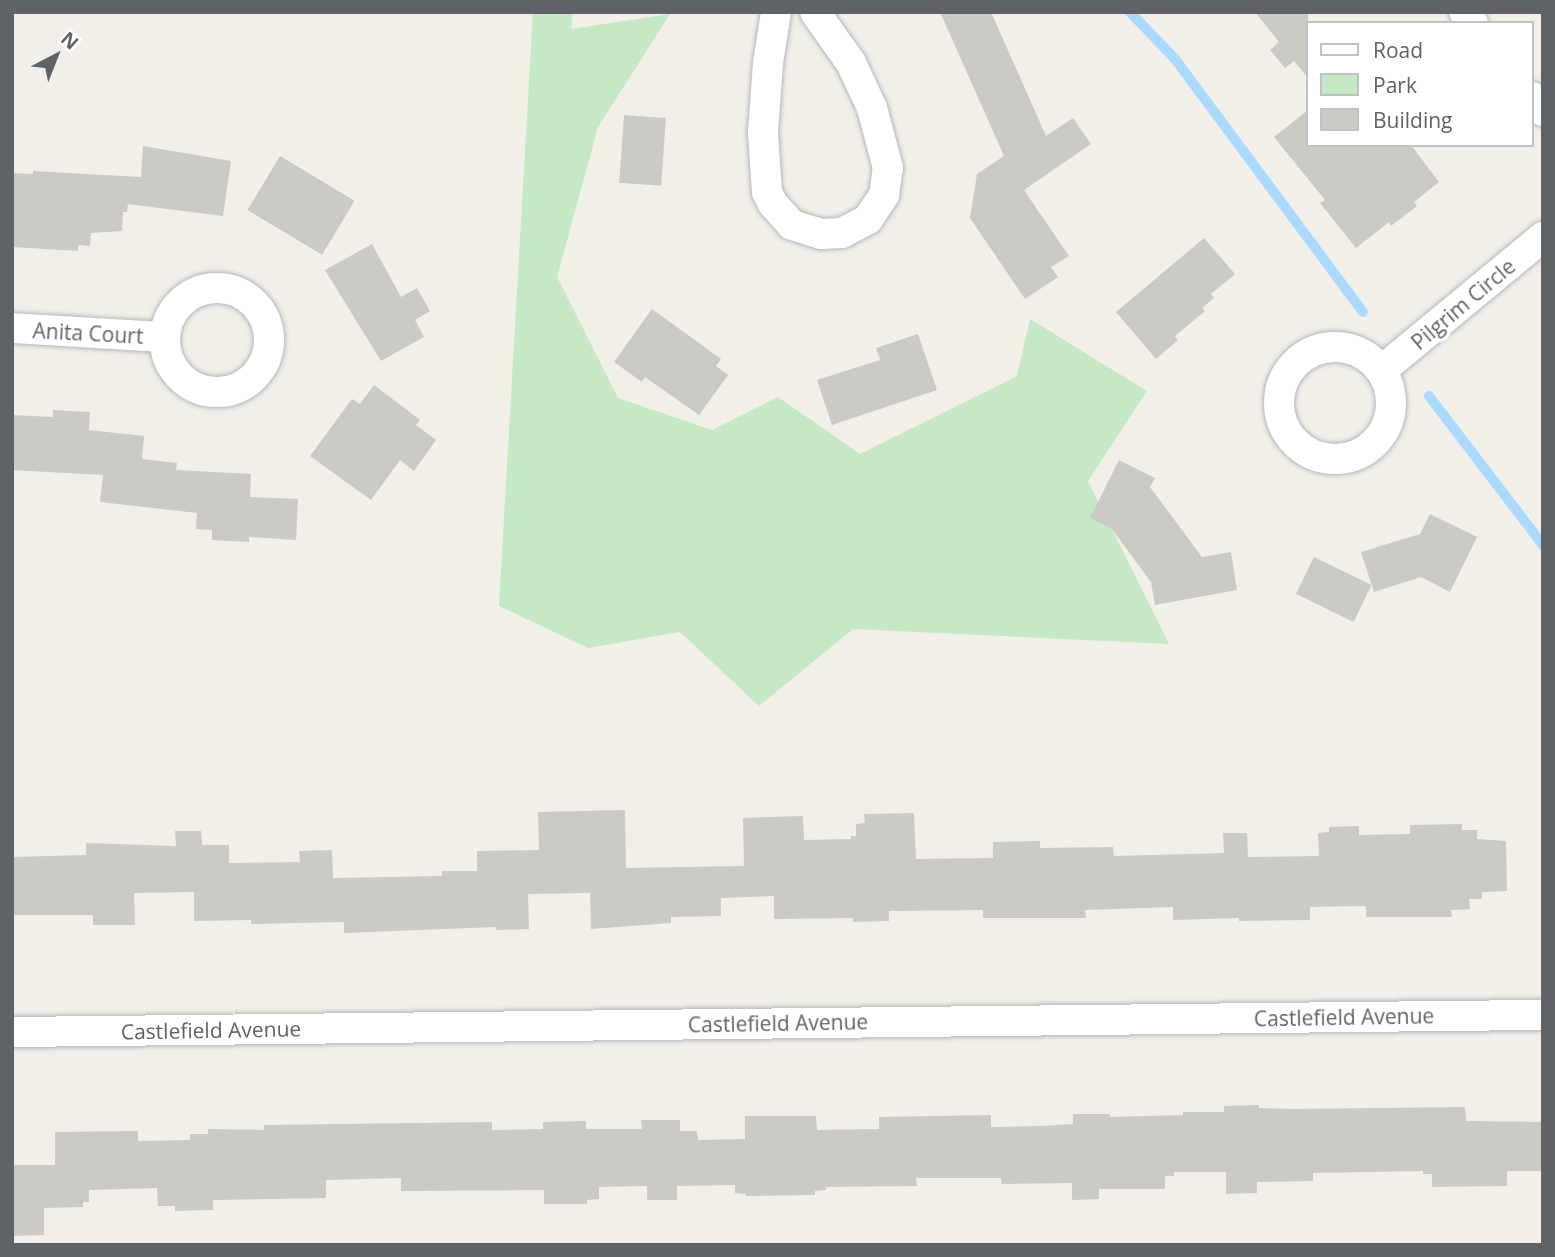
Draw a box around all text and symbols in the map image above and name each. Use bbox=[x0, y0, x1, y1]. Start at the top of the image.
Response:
north arrow bbox=[21, 21, 91, 91]
legend bbox=[1306, 21, 1534, 147]
text: N bbox=[56, 26, 84, 55]
text: Road bbox=[1373, 36, 1423, 64]
text: Park bbox=[1373, 71, 1417, 99]
text: Building bbox=[1373, 106, 1452, 134]
street label: Pilgrim Circle bbox=[1406, 253, 1520, 355]
street label: Anita Court bbox=[32, 318, 144, 348]
street label: Castlefield Avenue bbox=[1254, 1003, 1434, 1031]
street label: Castlefield Avenue bbox=[688, 1009, 868, 1037]
street label: Castlefield Avenue bbox=[121, 1016, 301, 1044]

